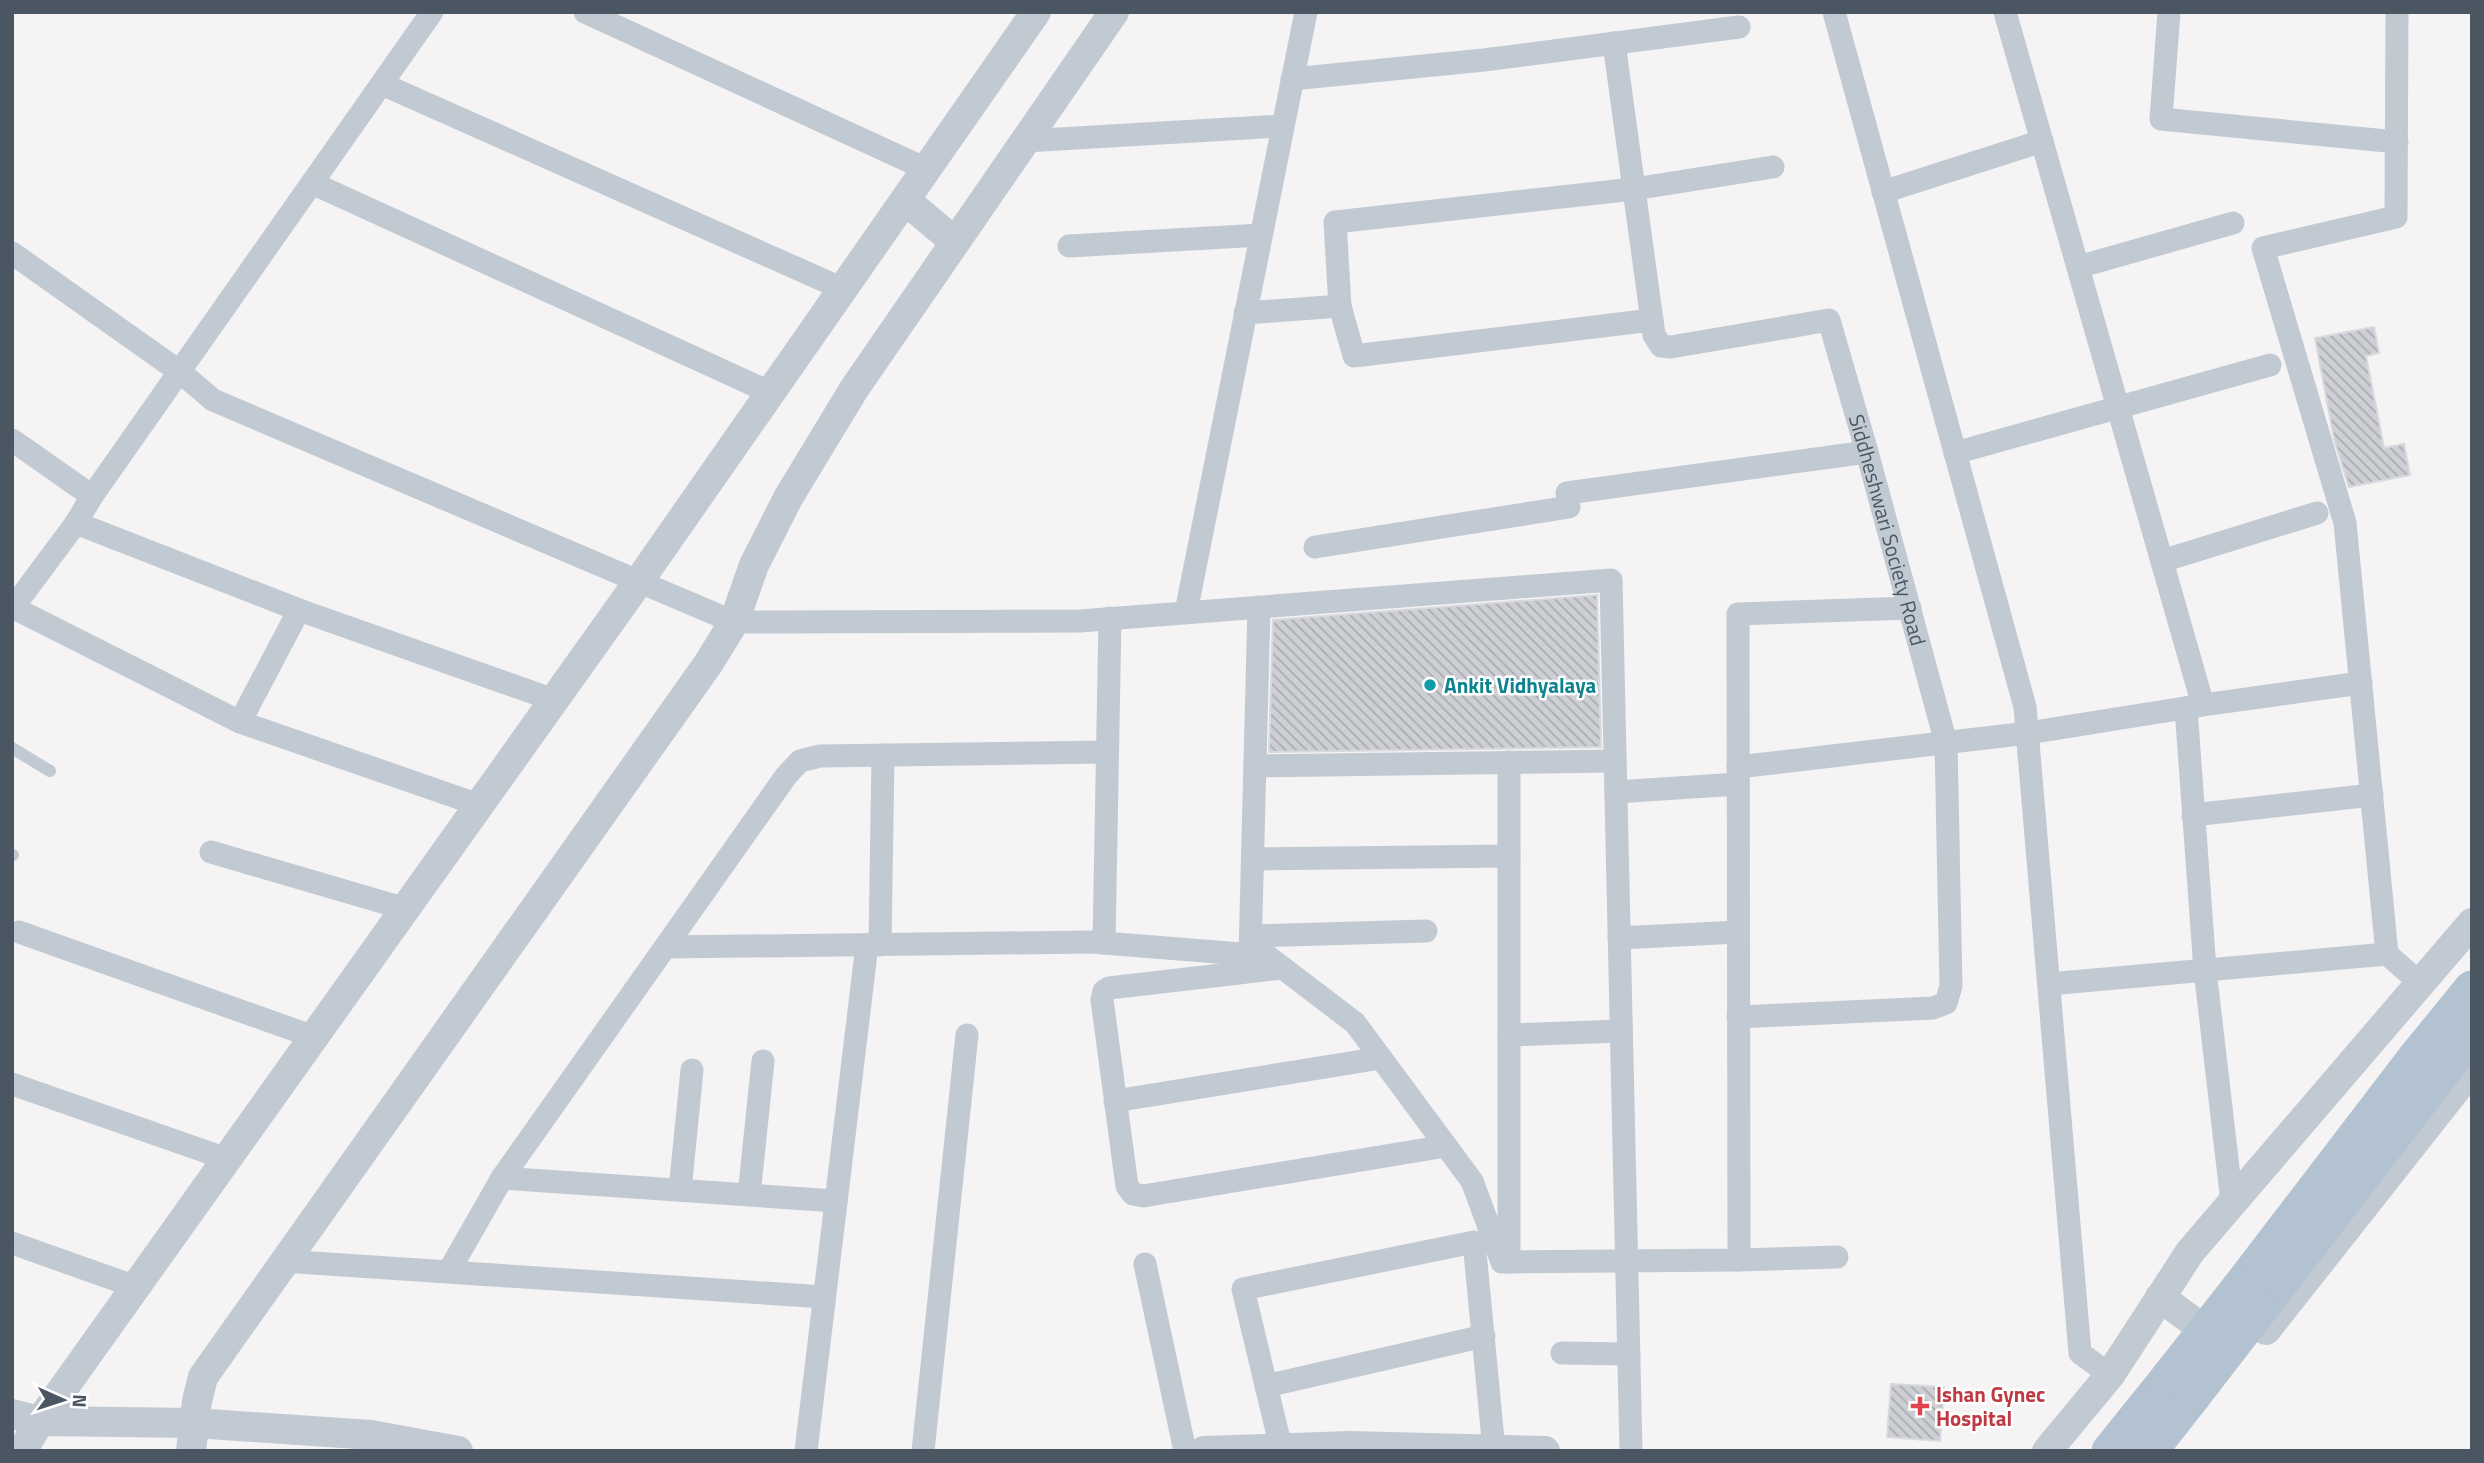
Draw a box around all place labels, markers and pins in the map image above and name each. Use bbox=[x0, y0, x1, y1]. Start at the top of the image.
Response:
place label: Ankit Vidhyalaya bbox=[1444, 669, 1597, 701]
marker: Ankit Vidhyalaya bbox=[1422, 677, 1438, 693]
place label: Ishan Gynec Hospital bbox=[1936, 1378, 2045, 1434]
marker: Ishan Gynec Hospital bbox=[1910, 1396, 1930, 1416]

